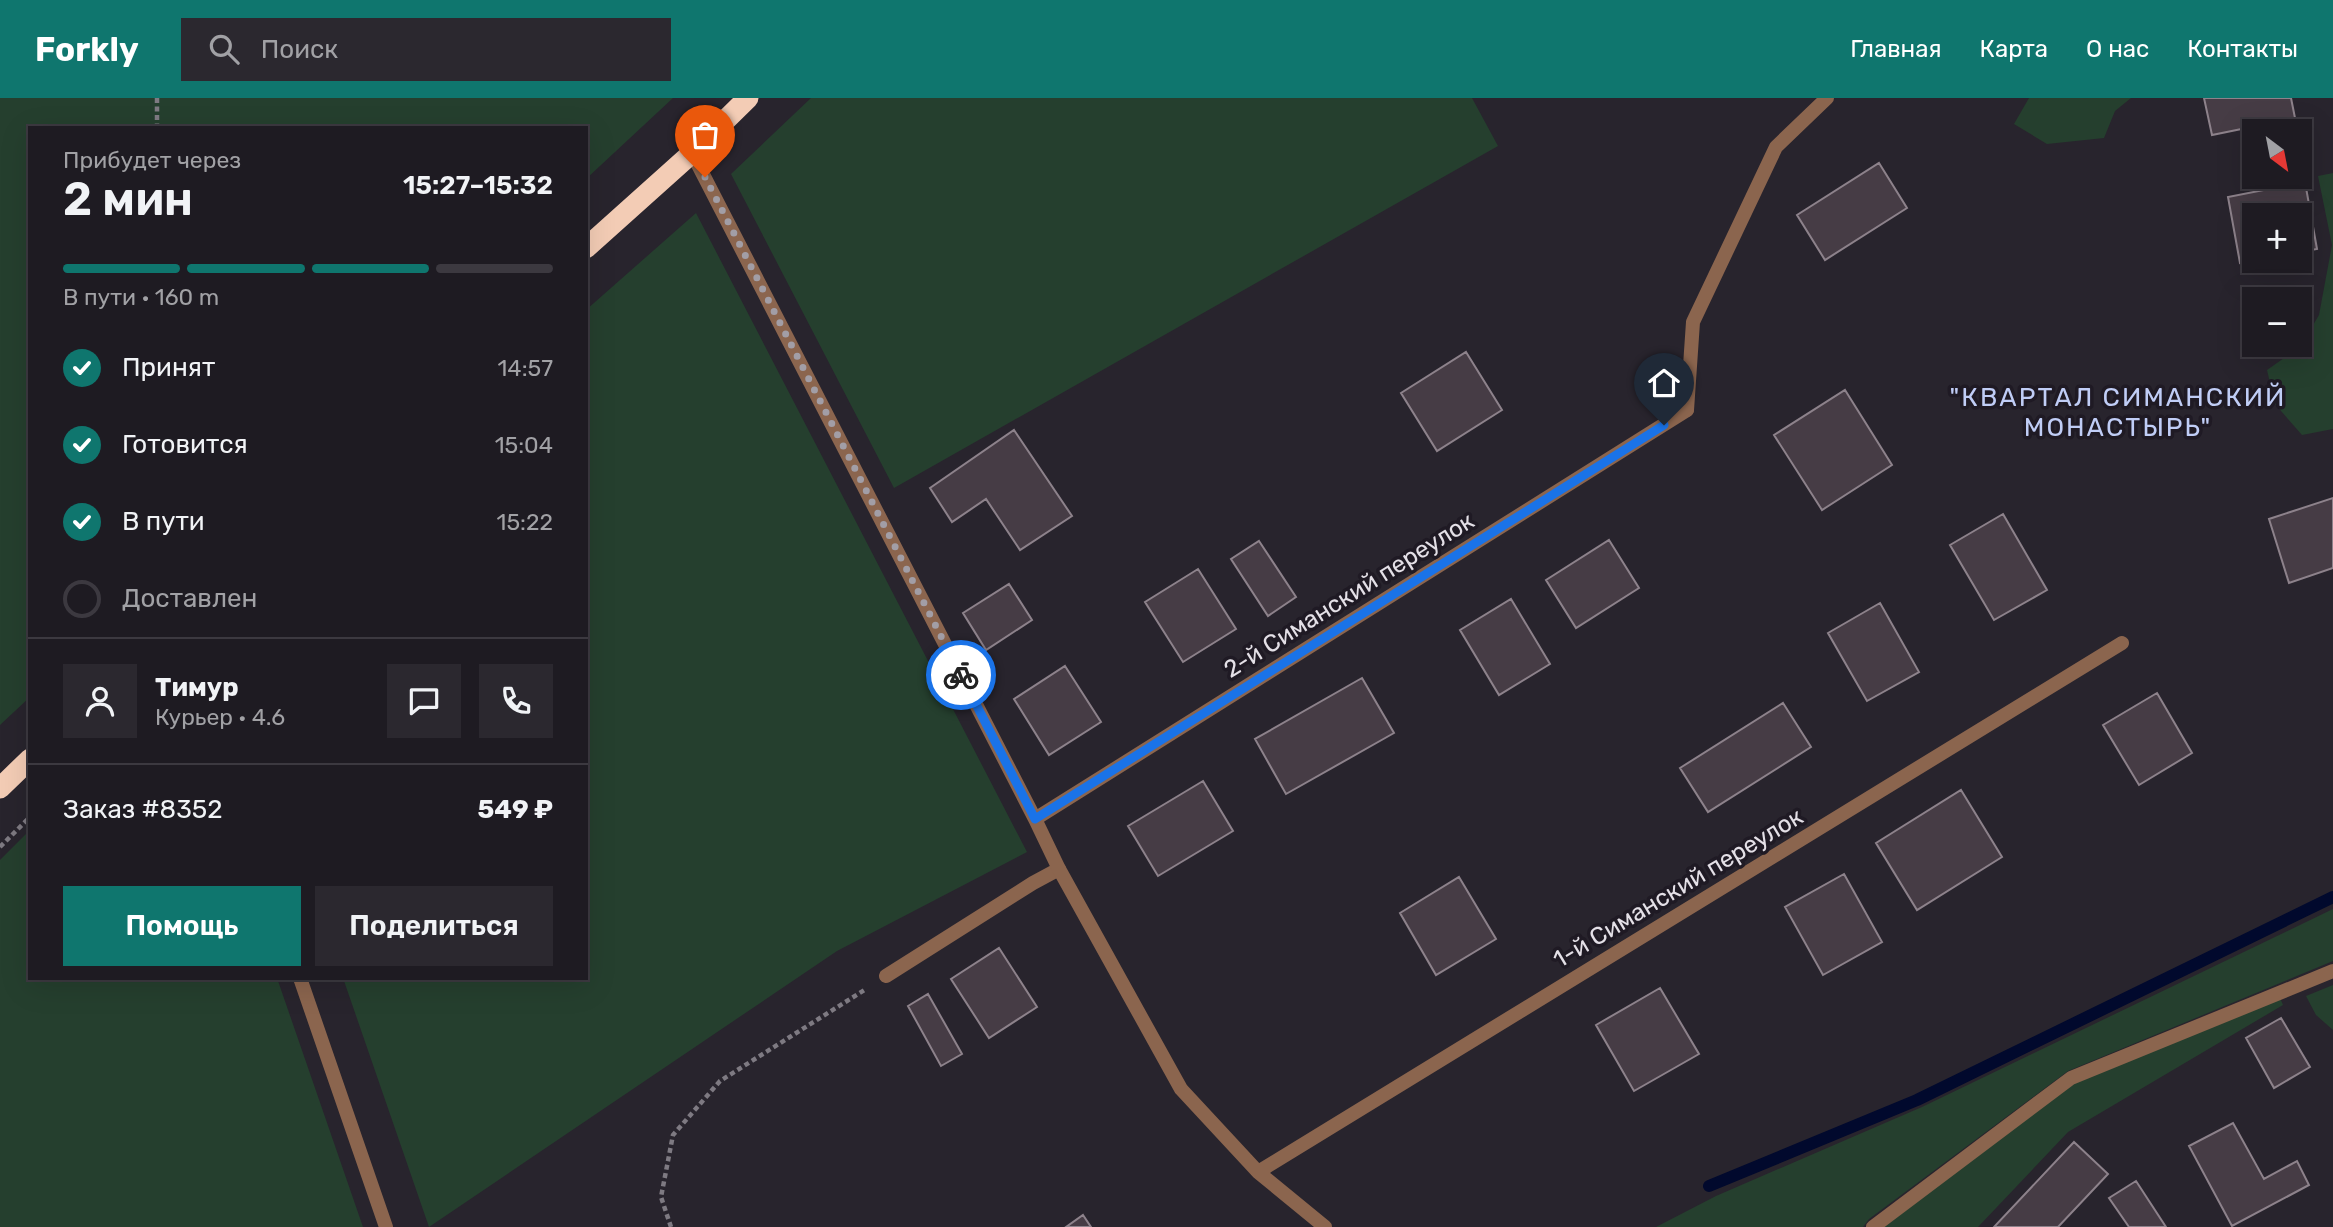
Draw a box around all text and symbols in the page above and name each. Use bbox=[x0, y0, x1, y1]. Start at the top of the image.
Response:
search box bbox=[181, 18, 671, 81]
text: Forkly bbox=[35, 30, 139, 69]
icon: search bbox=[205, 30, 243, 68]
text: Поиск bbox=[261, 34, 338, 65]
text: Главная bbox=[1850, 35, 1942, 63]
text: Карта bbox=[1980, 35, 2048, 63]
text: О нас bbox=[2086, 35, 2149, 63]
text: Контакты bbox=[2187, 35, 2298, 63]
pin bbox=[675, 105, 735, 177]
icon: bag bbox=[686, 116, 724, 154]
north arrow bbox=[2242, 119, 2312, 189]
map controls bbox=[2242, 119, 2312, 357]
text: Прибудет через bbox=[63, 146, 241, 174]
text: 15:27–15:32 bbox=[403, 170, 553, 201]
text: 2 мин bbox=[63, 172, 193, 227]
button: + bbox=[2242, 203, 2312, 273]
text: В пути · 160 m bbox=[63, 283, 219, 311]
button: − bbox=[2242, 287, 2312, 357]
icon: check bbox=[63, 349, 101, 387]
text: Принят bbox=[122, 352, 215, 383]
pin bbox=[1634, 353, 1694, 425]
text: 14:57 bbox=[498, 354, 553, 382]
icon: home bbox=[1645, 364, 1683, 402]
district label: "КВАРТАЛ СИМАНСКИЙ МОНАСТЫРЬ" bbox=[1950, 382, 2286, 443]
icon: check bbox=[63, 426, 101, 464]
text: Готовится bbox=[122, 429, 248, 460]
text: 15:04 bbox=[495, 431, 553, 459]
icon: check bbox=[63, 503, 101, 541]
text: В пути bbox=[122, 506, 205, 537]
street label: 2-й Симанский переулок bbox=[1219, 506, 1479, 684]
text: 15:22 bbox=[497, 508, 553, 536]
text: Доставлен bbox=[122, 583, 257, 614]
courier bbox=[926, 640, 996, 710]
icon: bike bbox=[942, 656, 980, 694]
button: person bbox=[63, 664, 137, 738]
button: chat bbox=[387, 664, 461, 738]
button: phone bbox=[479, 664, 553, 738]
text: Тимур bbox=[155, 672, 239, 703]
text: Курьер · 4.6 bbox=[155, 703, 285, 731]
text: Заказ #8352 bbox=[63, 794, 222, 825]
text: 549 ₽ bbox=[478, 794, 553, 825]
street label: 1-й Симанский переулок bbox=[1548, 802, 1808, 974]
button: Помощь bbox=[63, 886, 301, 966]
button: Поделиться bbox=[315, 886, 553, 966]

